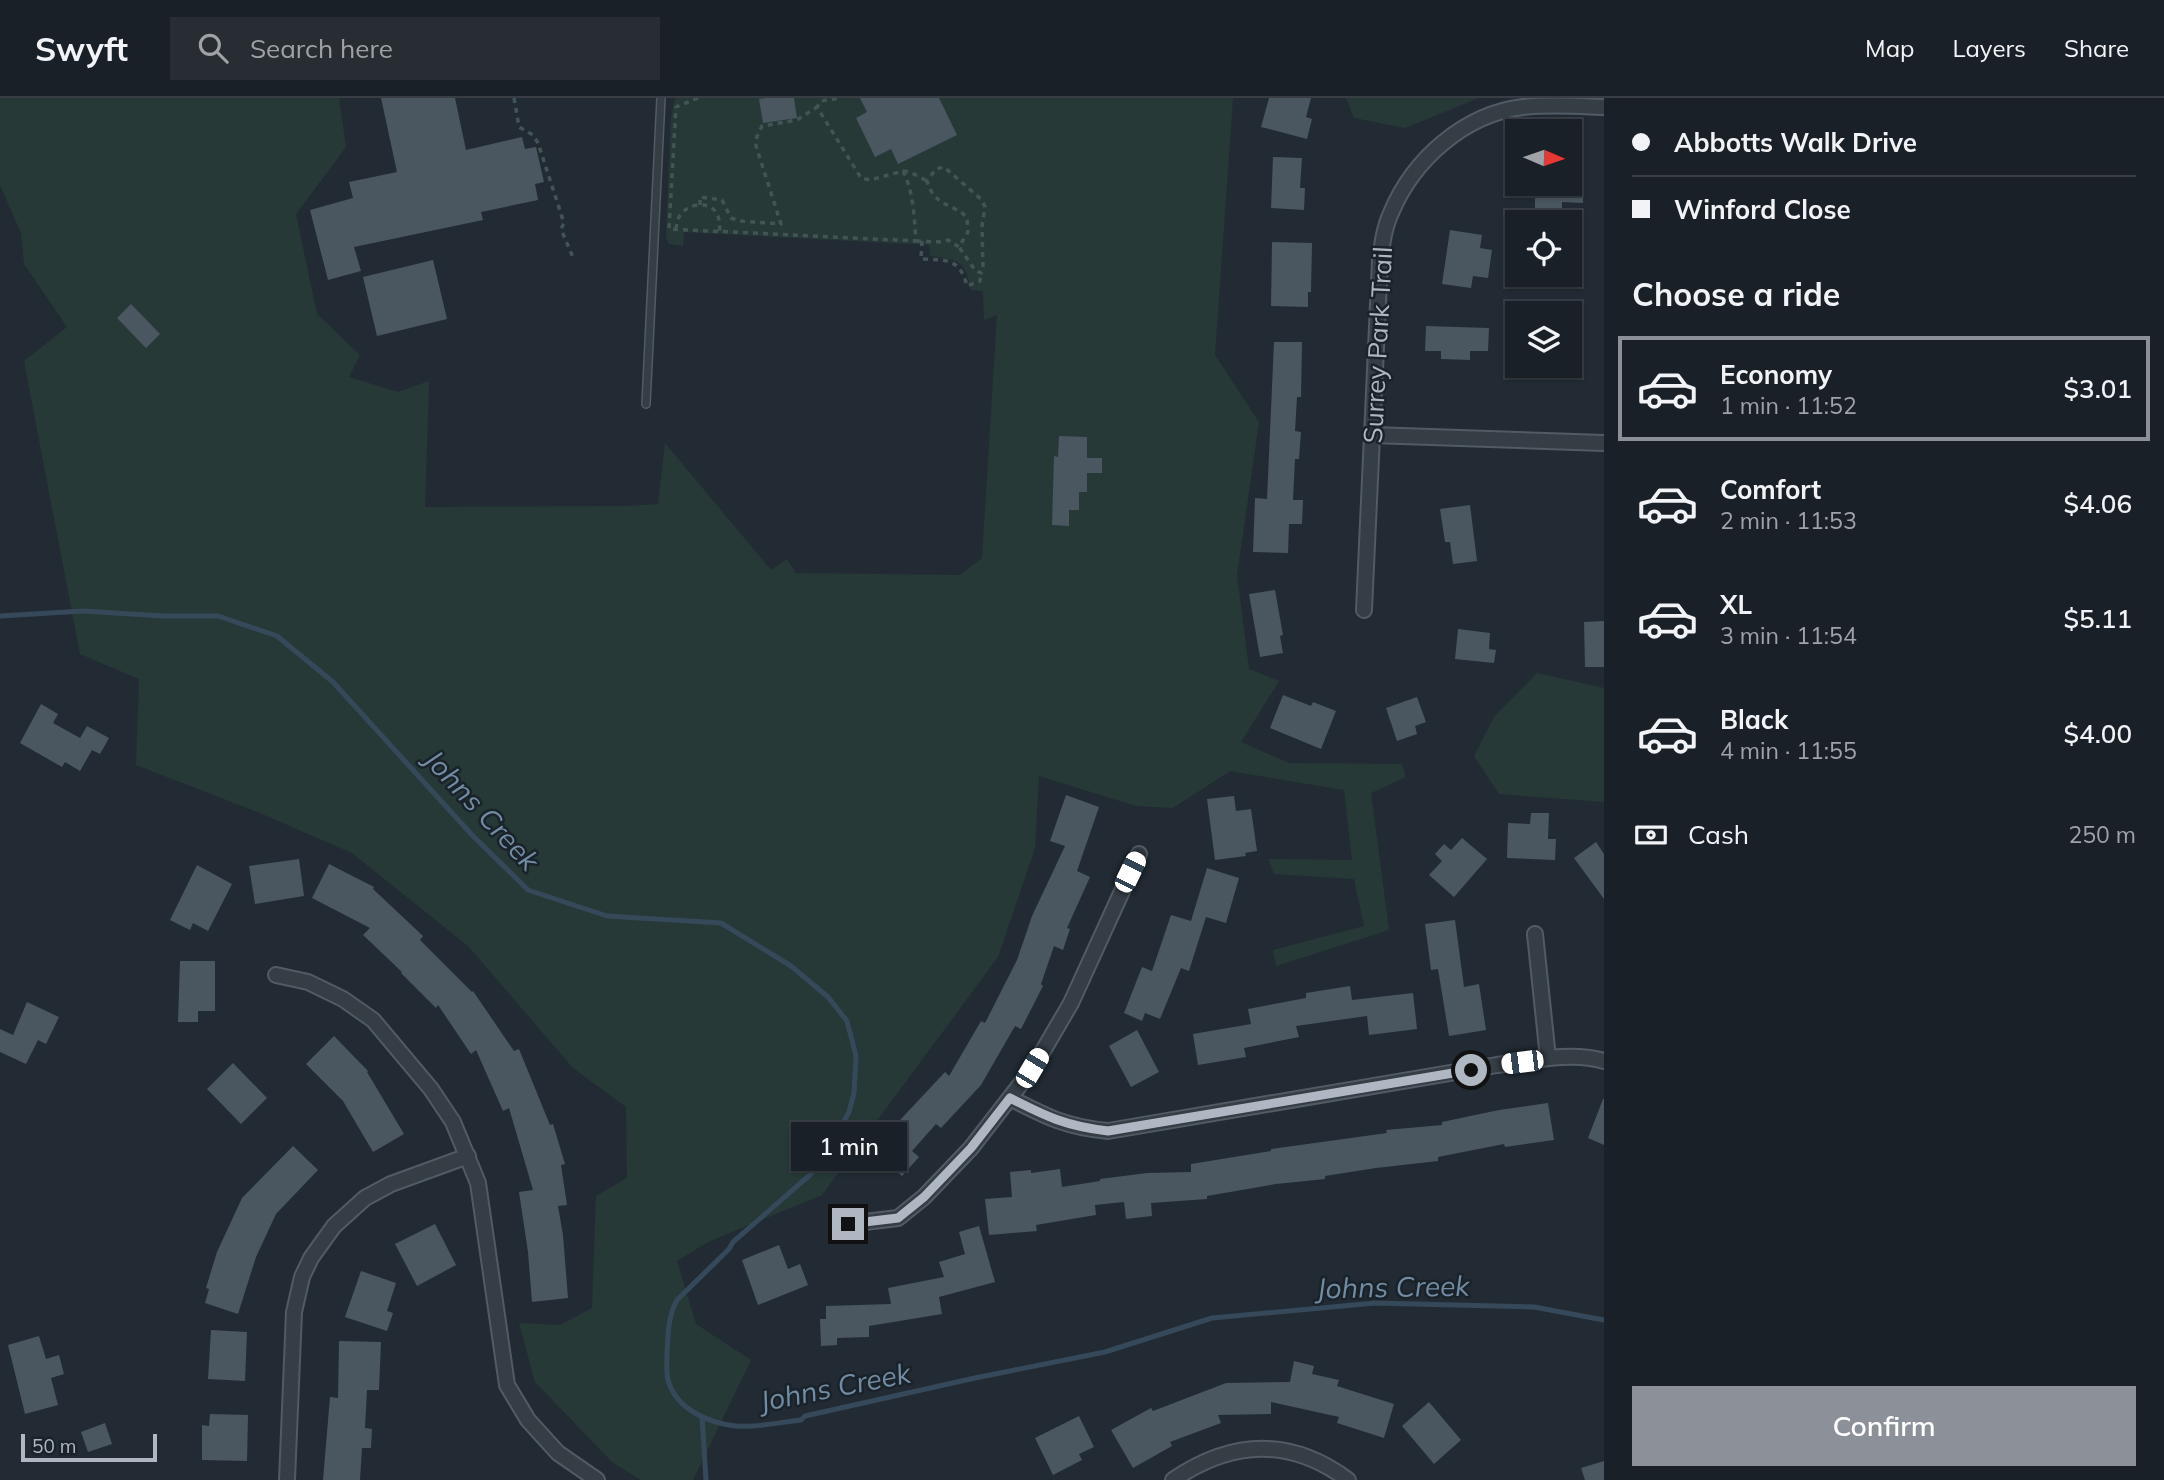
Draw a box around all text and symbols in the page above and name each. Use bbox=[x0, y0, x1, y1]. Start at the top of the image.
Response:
search box bbox=[170, 17, 660, 80]
text: Swyft bbox=[35, 28, 128, 69]
icon: search bbox=[194, 29, 232, 67]
text: Search here bbox=[250, 32, 393, 65]
text: Map bbox=[1865, 33, 1914, 63]
text: Layers bbox=[1952, 33, 2026, 63]
text: Share bbox=[2064, 33, 2129, 63]
north arrow bbox=[1505, 119, 1582, 196]
map controls bbox=[1505, 119, 1582, 378]
text: Abbotts Walk Drive bbox=[1674, 126, 1917, 159]
text: Winford Close bbox=[1674, 193, 1851, 226]
button: locate bbox=[1505, 210, 1582, 287]
street label: Surrey Park Trail bbox=[1356, 246, 1399, 444]
text: Choose a ride bbox=[1632, 274, 1840, 314]
button: layers bbox=[1505, 301, 1582, 378]
icon: car bbox=[1636, 357, 1699, 420]
text: Economy bbox=[1720, 358, 1832, 391]
text: $3.01 bbox=[2063, 372, 2132, 405]
text: 1 min · 11:52 bbox=[1720, 391, 1857, 420]
icon: car bbox=[1636, 472, 1699, 535]
text: Comfort bbox=[1720, 473, 1821, 506]
text: $4.06 bbox=[2063, 487, 2132, 520]
text: 2 min · 11:53 bbox=[1720, 506, 1857, 535]
icon: car bbox=[1636, 587, 1699, 650]
text: XL bbox=[1720, 588, 1752, 621]
text: $5.11 bbox=[2063, 602, 2132, 635]
text: 3 min · 11:54 bbox=[1720, 621, 1857, 650]
icon: car bbox=[1636, 702, 1699, 765]
text: Black bbox=[1720, 703, 1788, 736]
text: $4.00 bbox=[2063, 717, 2132, 750]
text: 4 min · 11:55 bbox=[1720, 736, 1857, 765]
water label: Johns Creek bbox=[416, 740, 548, 879]
icon: cash bbox=[1632, 816, 1670, 854]
text: Cash bbox=[1688, 818, 1749, 851]
text: 250 m bbox=[2068, 820, 2136, 849]
car bbox=[1112, 849, 1149, 895]
car bbox=[1013, 1045, 1052, 1091]
car bbox=[1500, 1049, 1545, 1075]
route start bbox=[1455, 1054, 1487, 1086]
callout: 1 min bbox=[790, 1122, 906, 1172]
text: 1 min bbox=[819, 1132, 879, 1161]
route end bbox=[832, 1208, 864, 1240]
water label: Johns Creek bbox=[1314, 1268, 1471, 1305]
water label: Johns Creek bbox=[754, 1354, 915, 1419]
button: Confirm bbox=[1632, 1386, 2136, 1466]
scale bar bbox=[21, 1431, 158, 1463]
text: 50 m bbox=[32, 1434, 76, 1458]

